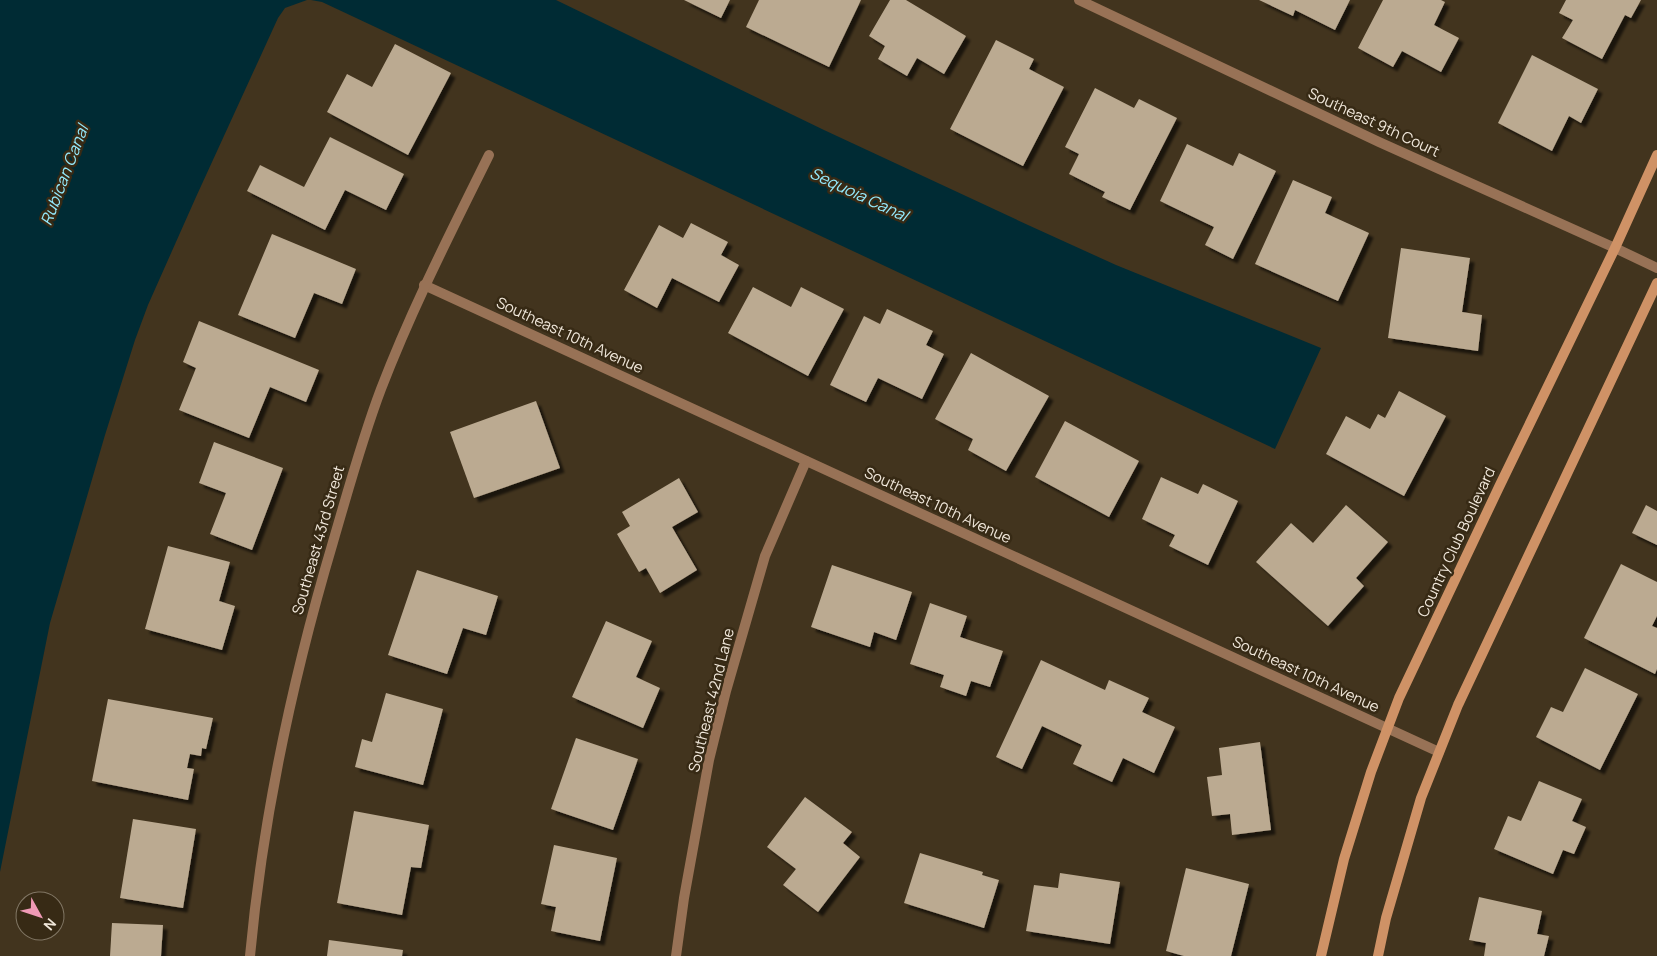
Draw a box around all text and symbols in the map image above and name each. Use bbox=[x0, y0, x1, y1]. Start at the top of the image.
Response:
street label: Southeast 9th Court bbox=[1305, 82, 1443, 162]
water label: Rubican Canal bbox=[35, 120, 94, 228]
water label: Sequoia Canal bbox=[806, 162, 914, 227]
street label: Southeast 10th Avenue bbox=[493, 292, 647, 378]
street label: Southeast 10th Avenue bbox=[861, 462, 1015, 548]
street label: Southeast 43rd Street bbox=[287, 463, 349, 617]
street label: Country Club Boulevard bbox=[1412, 464, 1500, 620]
street label: Southeast 42nd Lane bbox=[683, 626, 739, 774]
street label: Southeast 10th Avenue bbox=[1229, 631, 1383, 717]
north arrow bbox=[15, 891, 65, 941]
text: N bbox=[40, 915, 61, 935]

